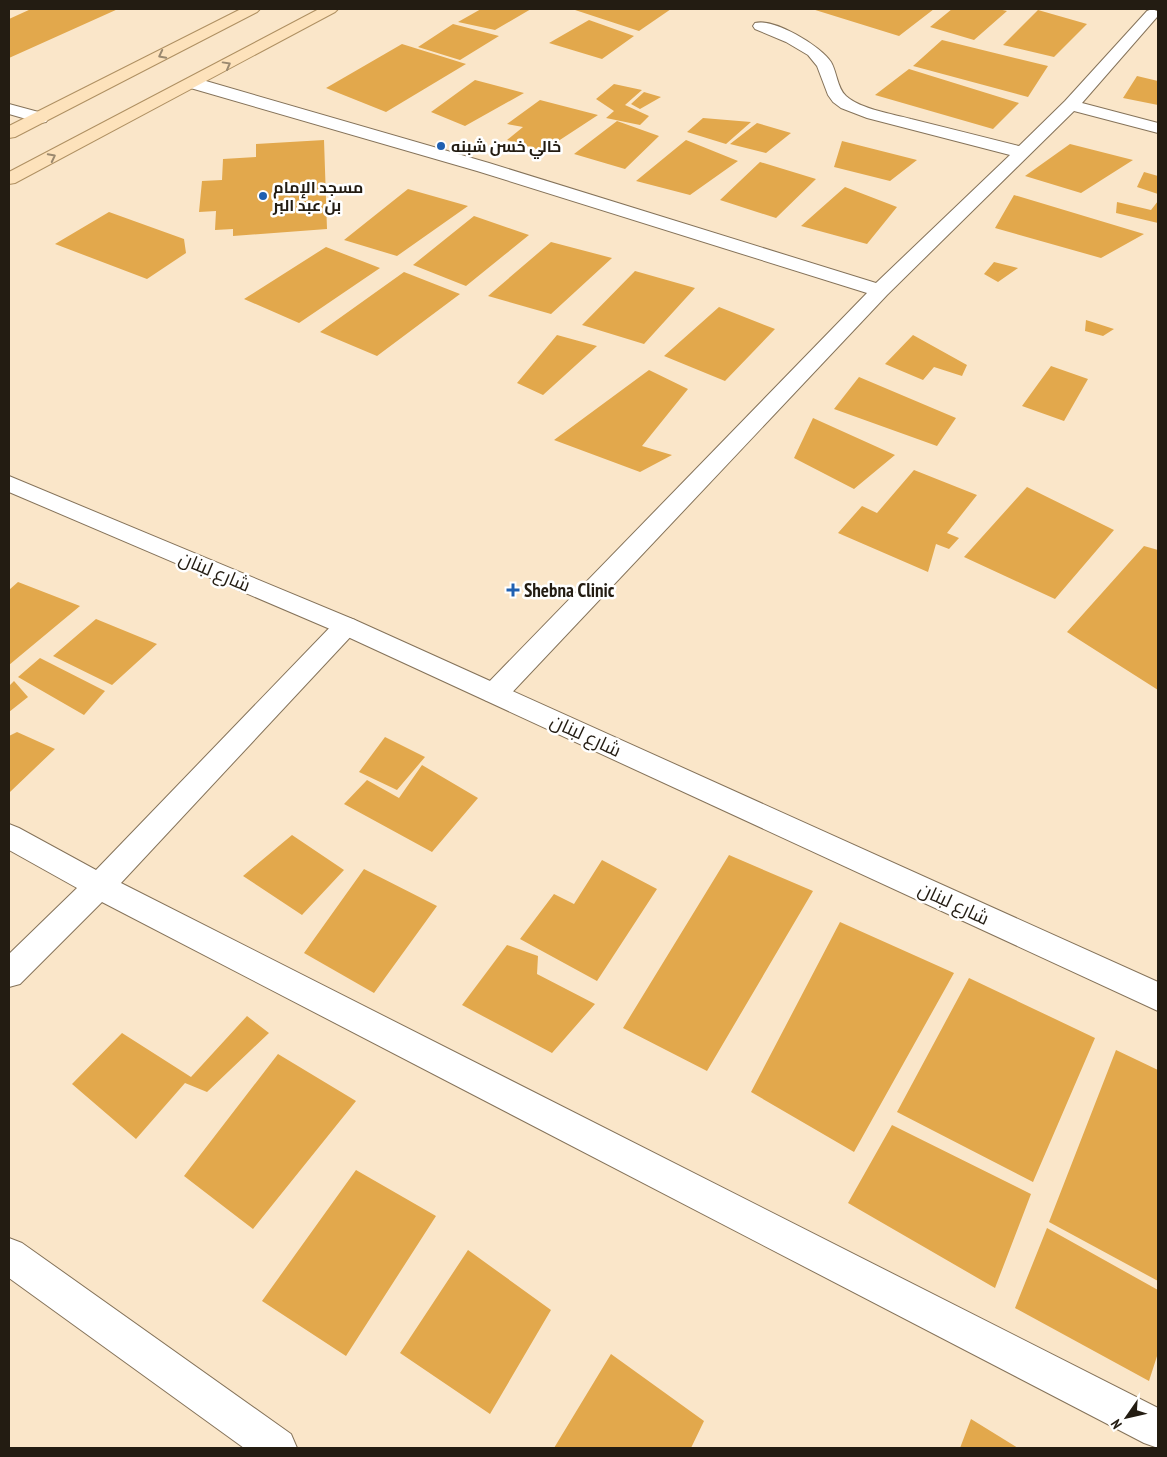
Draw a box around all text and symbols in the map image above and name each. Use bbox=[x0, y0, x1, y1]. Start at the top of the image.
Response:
one-way arrow bbox=[159, 49, 168, 59]
one-way arrow bbox=[221, 61, 230, 71]
place label: خالي خسن شبنه bbox=[451, 136, 561, 159]
marker: خالي خسن شبنه bbox=[435, 140, 447, 152]
one-way arrow bbox=[47, 153, 56, 163]
place label: مسجد الإمام بن عبد البر bbox=[272, 177, 363, 215]
marker: مسجد الإمام بن عبد البر bbox=[257, 190, 269, 202]
street label: شارع لبنان bbox=[175, 545, 254, 599]
place label: Shebna Clinic bbox=[524, 578, 615, 602]
marker: Shebna Clinic bbox=[506, 583, 520, 597]
street label: شارع لبنان bbox=[546, 708, 625, 764]
street label: شارع لبنان bbox=[914, 876, 993, 932]
north arrow bbox=[1102, 1392, 1152, 1442]
text: N bbox=[1107, 1416, 1126, 1432]

